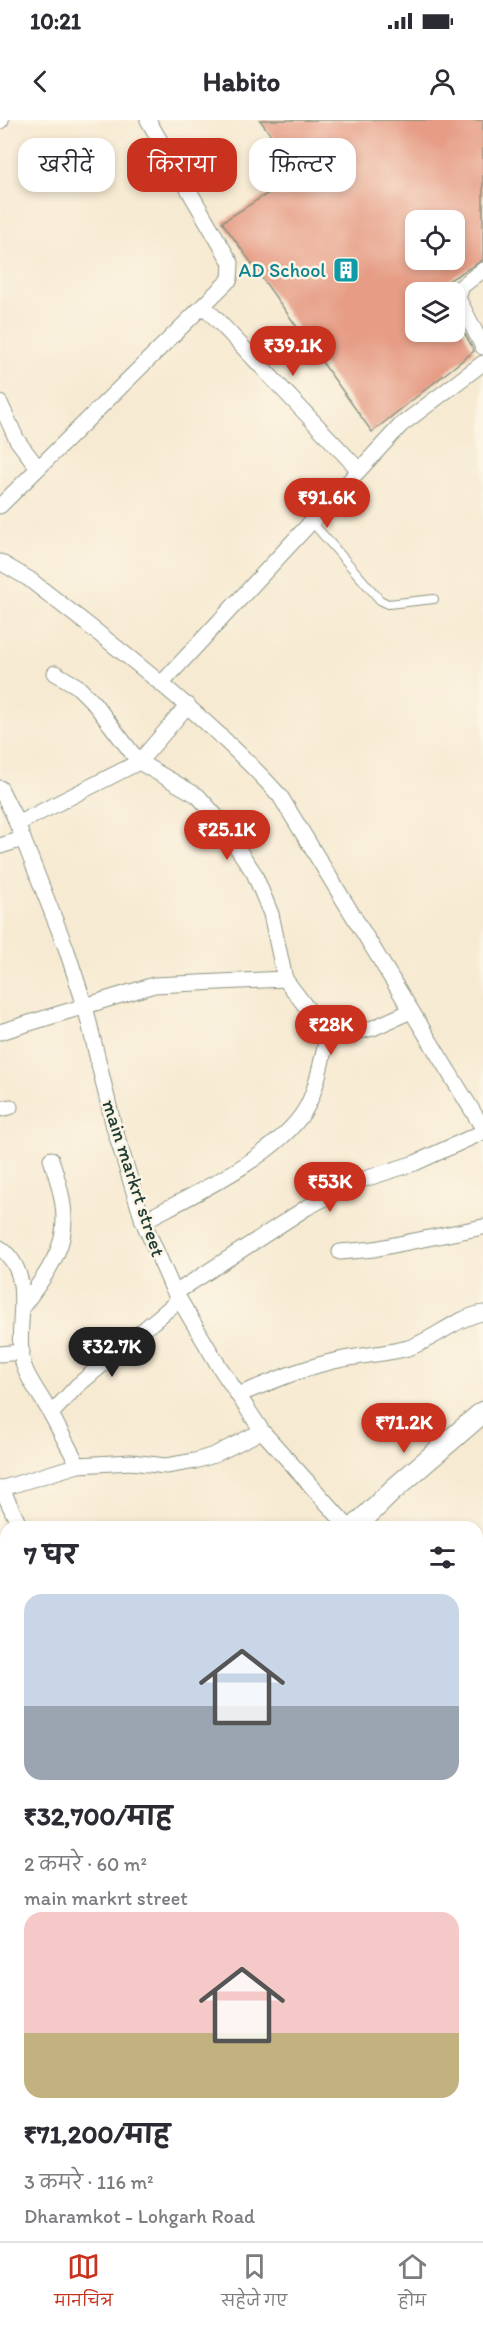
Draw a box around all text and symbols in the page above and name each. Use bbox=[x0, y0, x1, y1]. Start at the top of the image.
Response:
text: 10:21 bbox=[30, 8, 81, 35]
icon: back bbox=[24, 65, 57, 98]
text: Habito bbox=[203, 65, 280, 98]
icon: person bbox=[426, 65, 459, 98]
chip: खरीदें bbox=[18, 138, 115, 192]
chip: किराया bbox=[127, 138, 237, 192]
chip: फ़िल्टर bbox=[249, 138, 356, 192]
map controls bbox=[405, 210, 465, 342]
button: locate bbox=[405, 210, 465, 270]
building icon: AD School bbox=[331, 255, 361, 285]
place label: AD School bbox=[239, 258, 326, 282]
button: layers bbox=[405, 282, 465, 342]
pin: ₹39.1K bbox=[244, 326, 342, 377]
text: ₹39.1K bbox=[264, 333, 322, 357]
pin: ₹91.6K bbox=[278, 478, 376, 529]
text: ₹91.6K bbox=[298, 485, 356, 509]
pin: ₹25.1K bbox=[178, 810, 276, 861]
text: ₹25.1K bbox=[198, 817, 256, 841]
pin: ₹28K bbox=[295, 1005, 367, 1056]
text: ₹28K bbox=[309, 1012, 353, 1036]
street label: main markrt street bbox=[97, 1096, 171, 1260]
pin: ₹53K bbox=[294, 1162, 366, 1213]
text: ₹53K bbox=[308, 1169, 352, 1193]
pin: ₹32.7K bbox=[63, 1327, 161, 1378]
text: ₹32.7K bbox=[83, 1334, 141, 1358]
pin: ₹71.2K bbox=[355, 1403, 453, 1454]
text: ₹71.2K bbox=[375, 1410, 433, 1434]
text: 7 घर bbox=[24, 1539, 77, 1571]
icon: filters bbox=[426, 1541, 459, 1574]
icon: home bbox=[188, 1633, 296, 1741]
text: ₹32,700/माह bbox=[24, 1800, 172, 1832]
text: 2 कमरे · 60 m² bbox=[24, 1852, 147, 1876]
text: main markrt street bbox=[24, 1886, 188, 1910]
icon: home bbox=[188, 1951, 296, 2059]
text: ₹71,200/माह bbox=[24, 2118, 170, 2150]
text: 3 कमरे · 116 m² bbox=[24, 2170, 154, 2194]
text: Dharamkot - Lohgarh Road bbox=[24, 2204, 255, 2228]
tab: मानचित्र bbox=[54, 2250, 113, 2318]
tab: सहेजे गए bbox=[221, 2250, 287, 2318]
tab: होम bbox=[396, 2250, 429, 2318]

